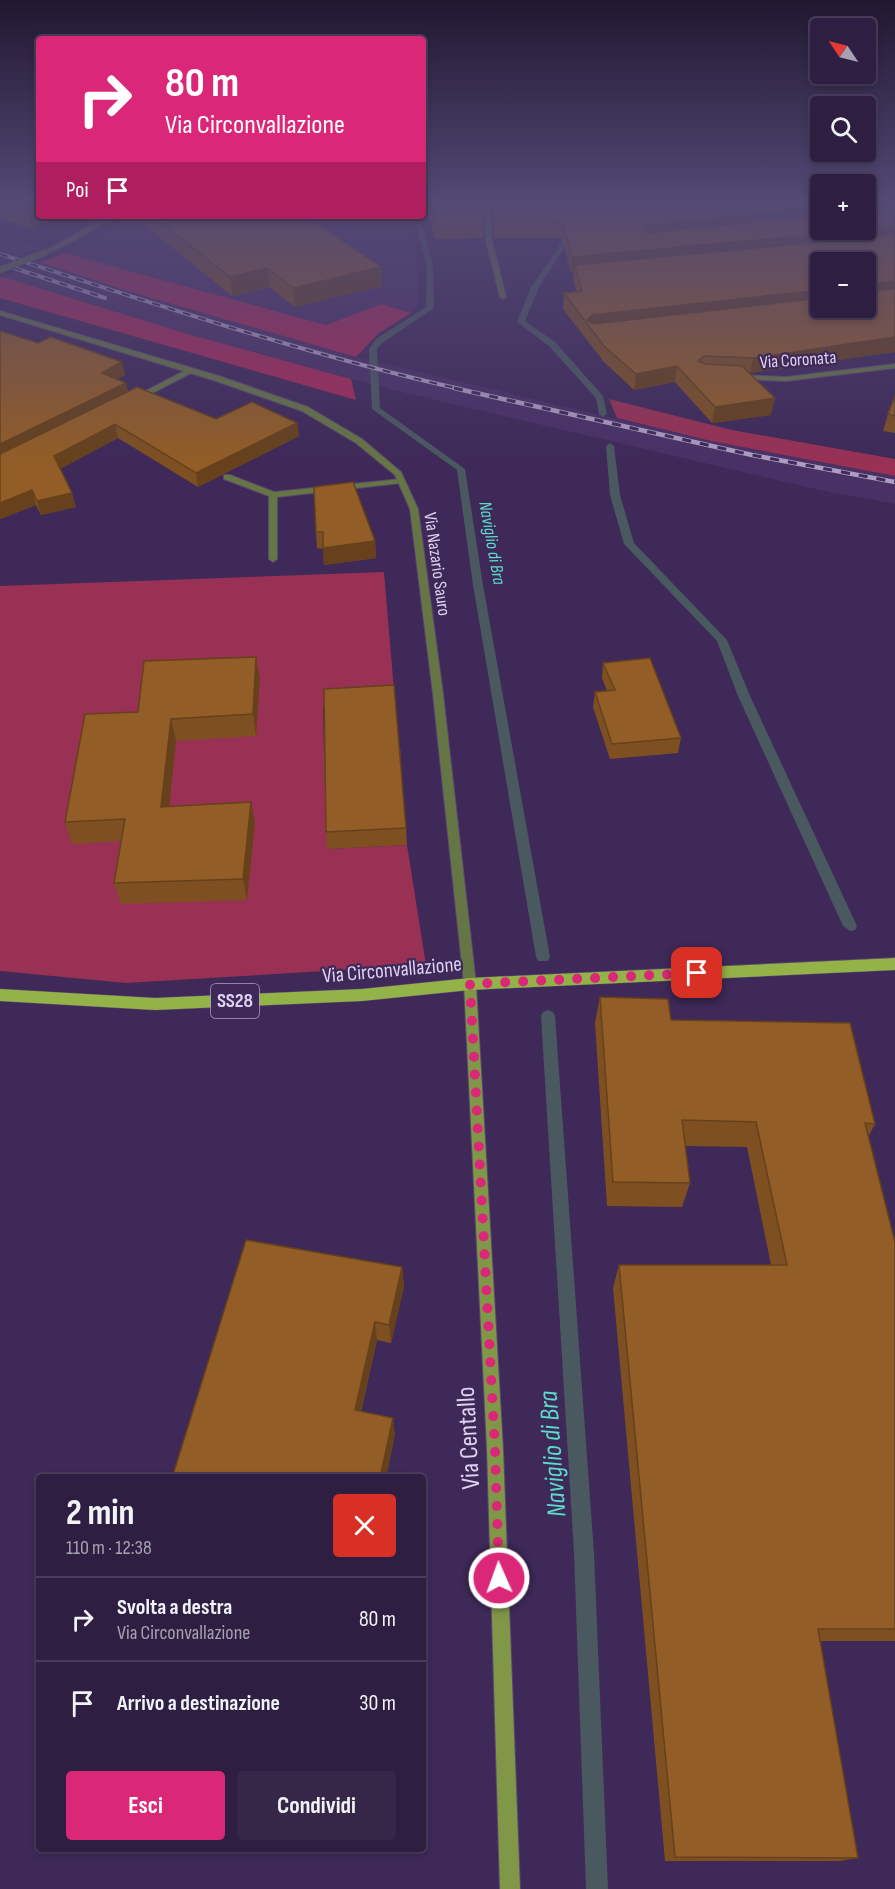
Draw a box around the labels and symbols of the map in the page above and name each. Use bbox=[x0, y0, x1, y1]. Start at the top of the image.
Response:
north arrow bbox=[810, 18, 876, 84]
street label: Via Coronata bbox=[759, 347, 837, 373]
water label: Naviglio di Bra bbox=[474, 500, 510, 587]
street label: Via Nazario Sauro bbox=[419, 511, 455, 617]
pin bbox=[671, 947, 722, 998]
street label: Via Circonvallazione bbox=[321, 951, 463, 989]
road number: SS28 bbox=[211, 984, 259, 1018]
street label: Via Centallo bbox=[451, 1386, 487, 1490]
water label: Naviglio di Bra bbox=[533, 1390, 573, 1518]
position arrow bbox=[467, 1546, 531, 1610]

